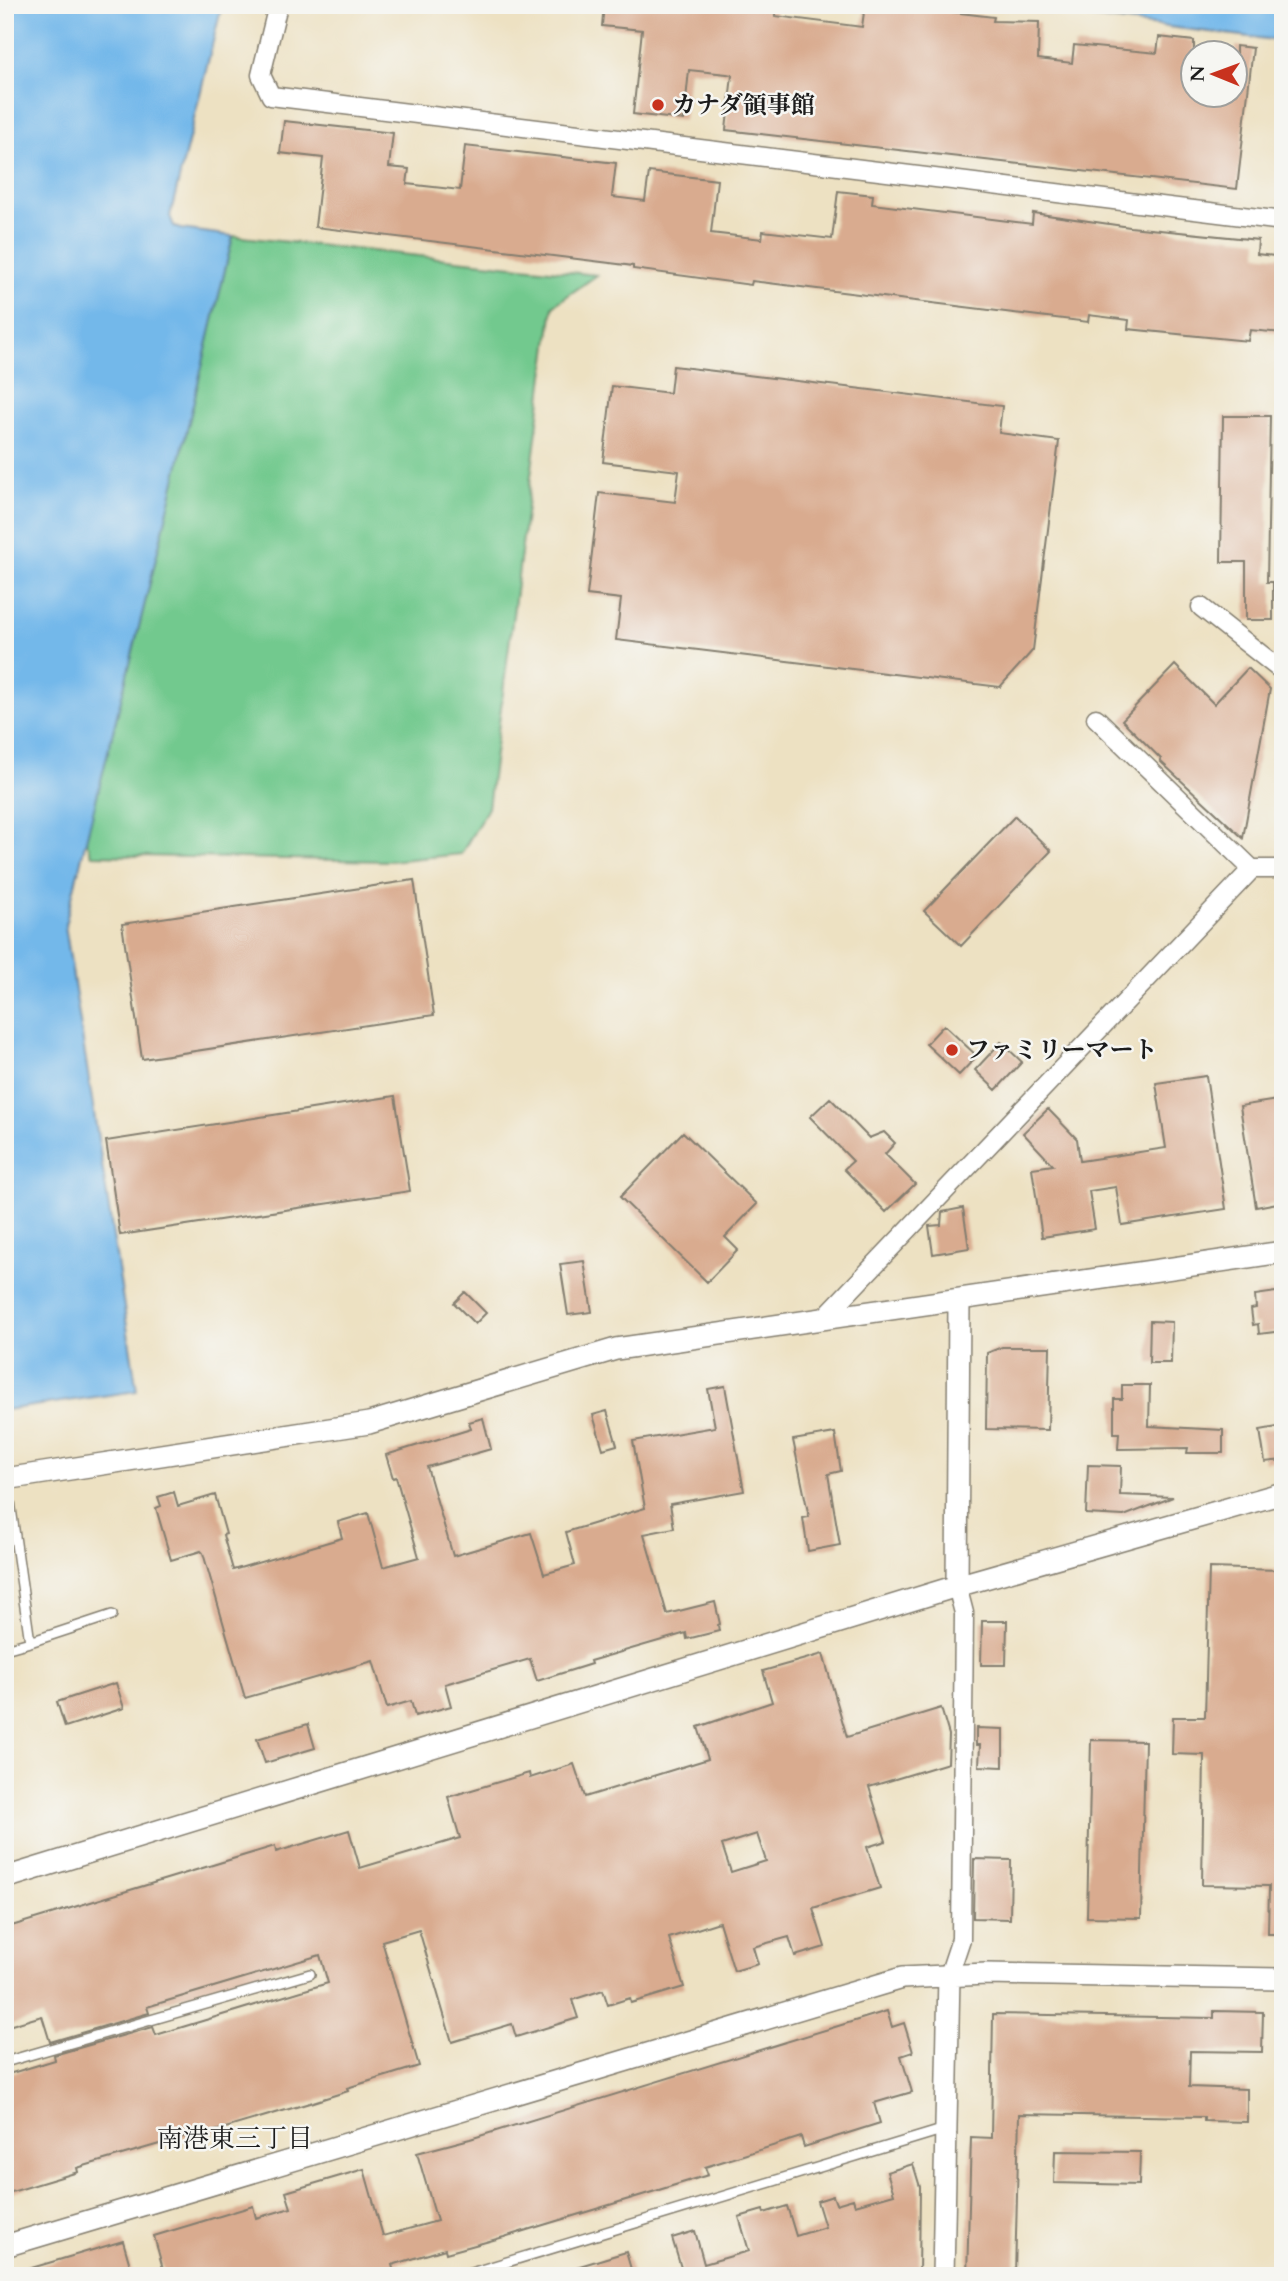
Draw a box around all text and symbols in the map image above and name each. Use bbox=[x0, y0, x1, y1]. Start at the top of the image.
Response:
north arrow bbox=[1180, 38, 1250, 108]
text: N bbox=[1185, 65, 1211, 82]
place label: カナダ領事館 bbox=[672, 89, 815, 122]
marker: カナダ領事館 bbox=[650, 97, 666, 113]
place label: ファミリーマート bbox=[966, 1034, 1158, 1067]
marker: ファミリーマート bbox=[944, 1042, 960, 1058]
district label: 南港東三丁目 bbox=[157, 2121, 313, 2156]

